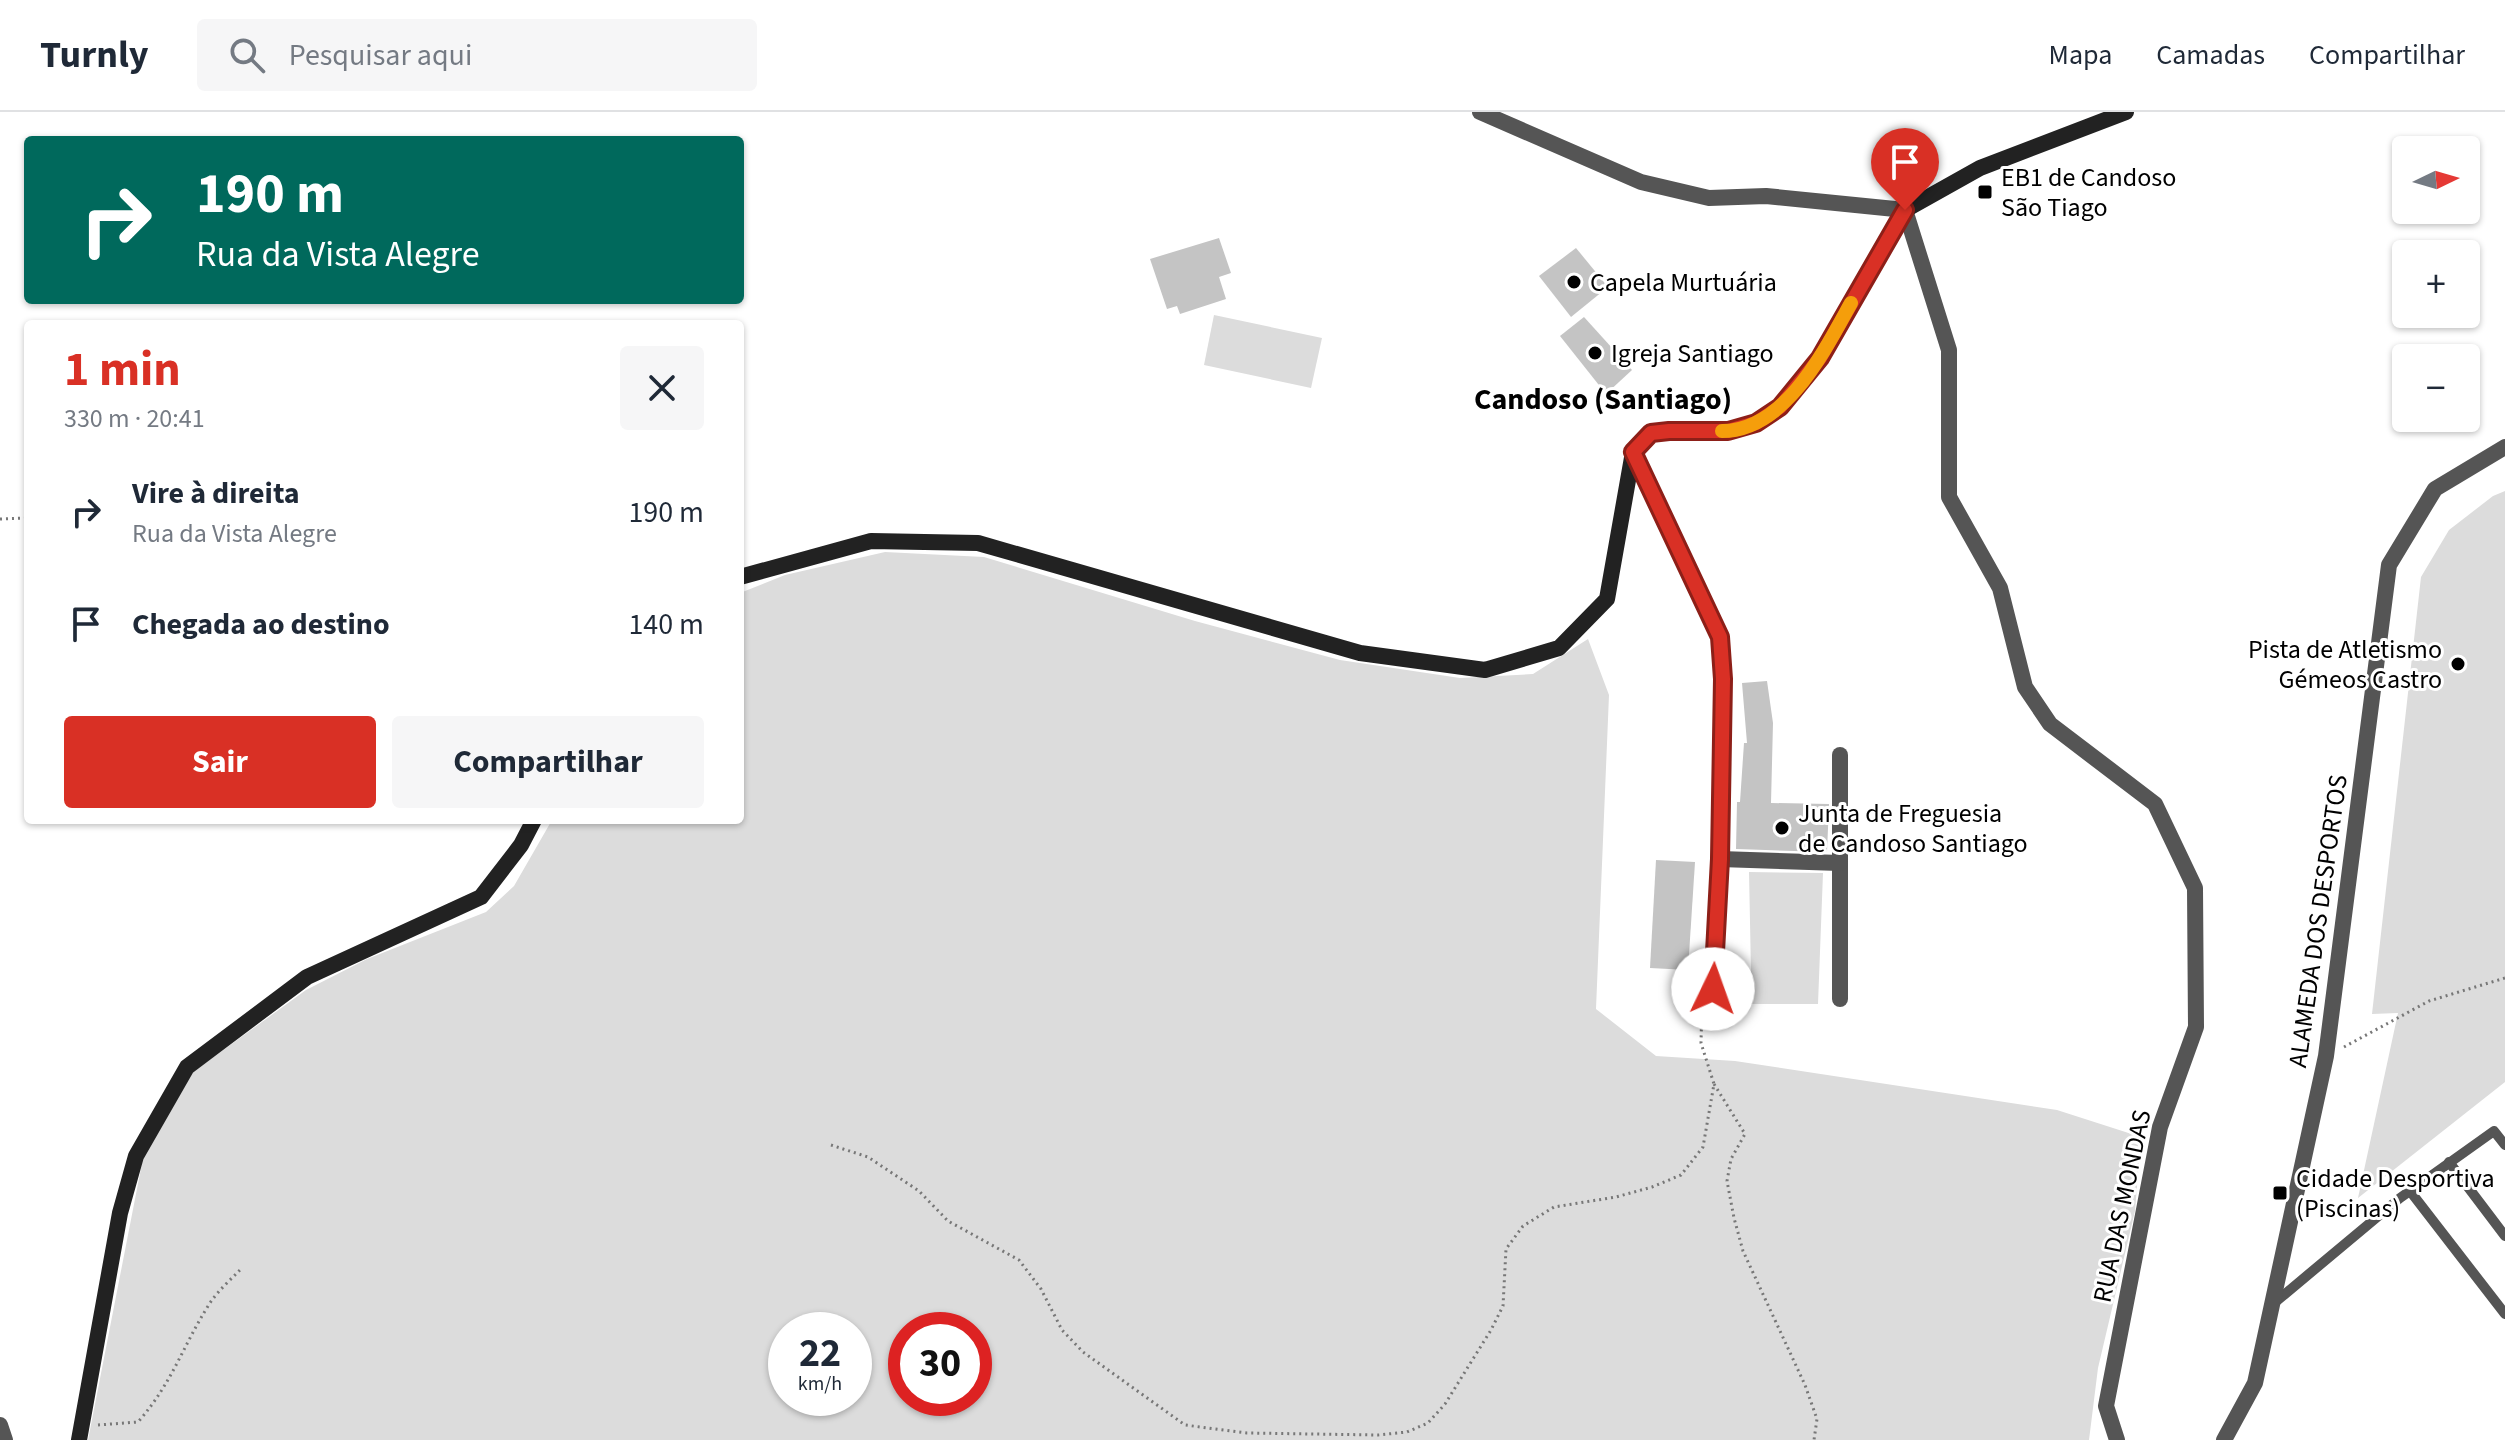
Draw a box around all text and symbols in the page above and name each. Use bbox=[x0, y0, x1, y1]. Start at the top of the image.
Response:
search box bbox=[197, 19, 757, 91]
text: Turnly bbox=[40, 28, 149, 82]
icon: search bbox=[225, 33, 269, 77]
text: Pesquisar aqui bbox=[289, 34, 472, 77]
text: Mapa bbox=[2049, 35, 2112, 75]
text: Camadas bbox=[2156, 35, 2265, 75]
text: Compartilhar bbox=[2309, 35, 2465, 75]
pin bbox=[1871, 128, 1939, 210]
north arrow bbox=[2392, 136, 2480, 224]
map controls bbox=[2392, 136, 2480, 432]
icon: arrive bbox=[1883, 140, 1927, 184]
text: 190 m bbox=[196, 155, 344, 234]
place label: EB1 de Candoso São Tiago bbox=[2001, 159, 2176, 226]
icon: right bbox=[64, 168, 168, 272]
marker: EB1 de Candoso São Tiago bbox=[1976, 183, 1994, 201]
text: Rua da Vista Alegre bbox=[196, 229, 480, 280]
button: + bbox=[2392, 240, 2480, 328]
place label: Capela Murtuária bbox=[1590, 264, 1777, 301]
marker: Capela Murtuária bbox=[1565, 273, 1583, 291]
place label: Igreja Santiago bbox=[1611, 335, 1774, 372]
text: 1 min bbox=[64, 336, 181, 404]
marker: Igreja Santiago bbox=[1586, 344, 1604, 362]
button: − bbox=[2392, 344, 2480, 432]
button: close bbox=[620, 346, 704, 430]
district label: Candoso (Santiago) bbox=[1474, 378, 1732, 421]
text: 330 m · 20:41 bbox=[64, 400, 205, 437]
text: Vire à direita bbox=[132, 472, 300, 515]
icon: right bbox=[64, 490, 108, 534]
text: 190 m bbox=[628, 491, 704, 534]
text: Rua da Vista Alegre bbox=[132, 515, 337, 552]
icon: arrive bbox=[64, 602, 108, 646]
text: Chegada ao destino bbox=[132, 603, 390, 646]
text: 140 m bbox=[628, 603, 704, 646]
place label: Pista de Atletismo Gémeos Castro bbox=[2248, 631, 2442, 698]
marker: Pista de Atletismo Gémeos Castro bbox=[2449, 655, 2467, 673]
button: Sair bbox=[64, 716, 376, 808]
button: Compartilhar bbox=[392, 716, 704, 808]
street label: ALAMEDA DOS DESPORTOS bbox=[2279, 772, 2357, 1070]
place label: Junta de Freguesia de Candoso Santiago bbox=[1798, 795, 2028, 862]
marker: Junta de Freguesia de Candoso Santiago bbox=[1773, 819, 1791, 837]
position arrow bbox=[1671, 947, 1755, 1031]
street label: RUA DAS MONDAS bbox=[2084, 1106, 2160, 1306]
place label: Cidade Desportiva (Piscinas) bbox=[2296, 1160, 2495, 1227]
marker: Cidade Desportiva (Piscinas) bbox=[2271, 1184, 2289, 1202]
speed limit sign: 30 bbox=[888, 1312, 992, 1416]
text: 22 bbox=[799, 1325, 841, 1382]
text: km/h bbox=[798, 1370, 842, 1398]

